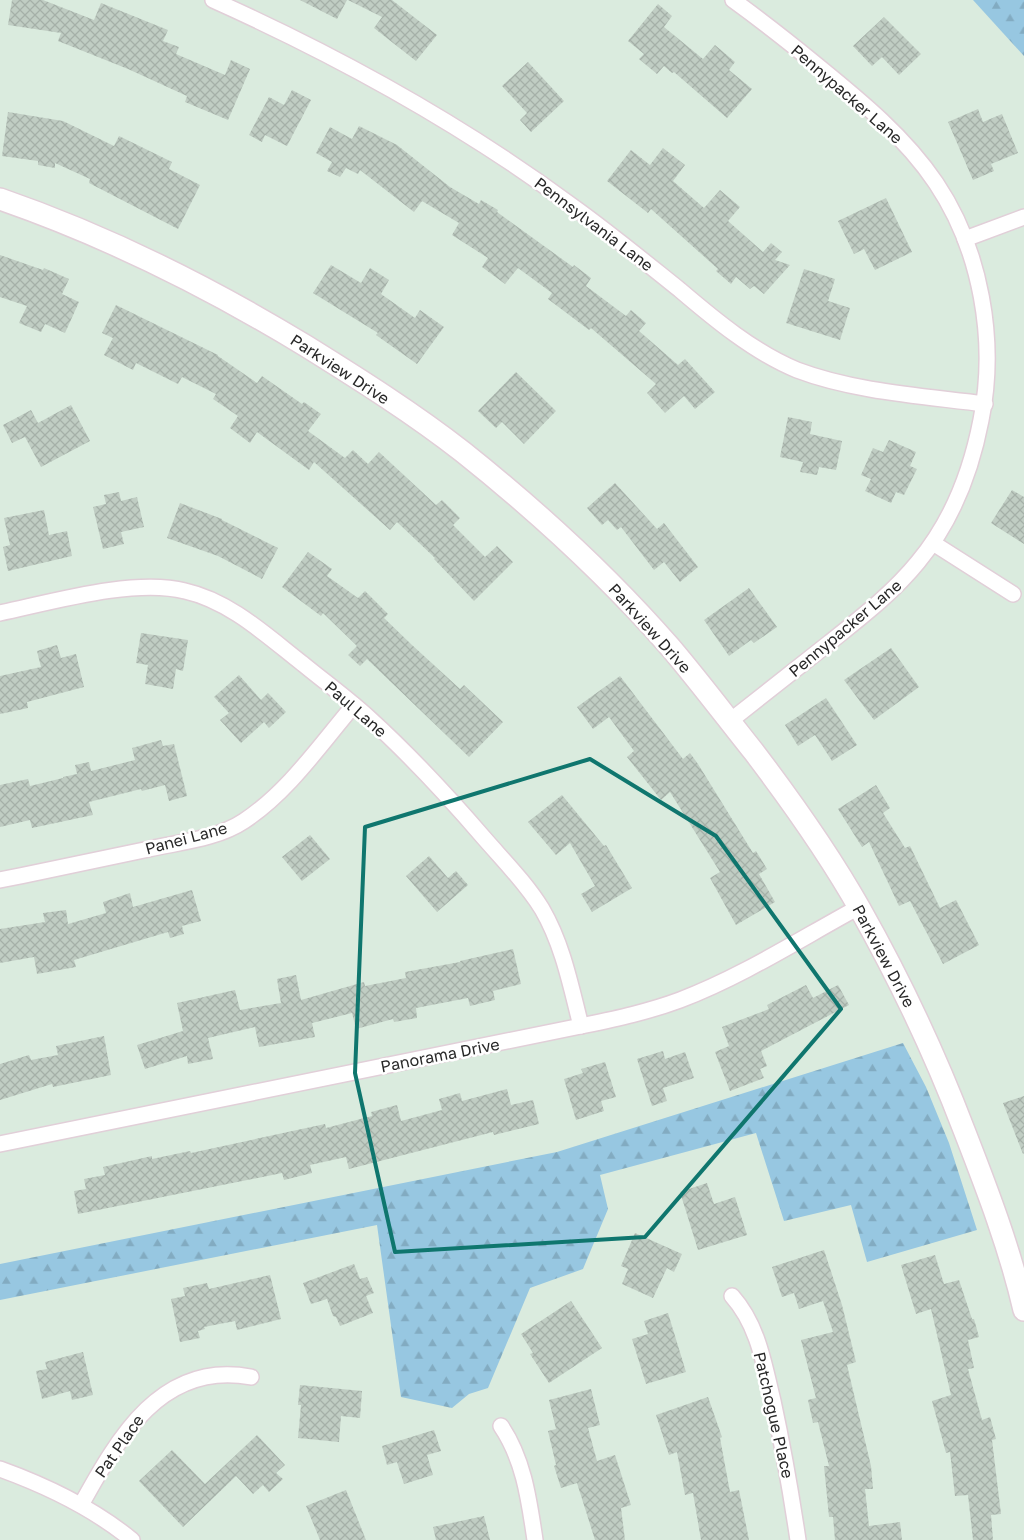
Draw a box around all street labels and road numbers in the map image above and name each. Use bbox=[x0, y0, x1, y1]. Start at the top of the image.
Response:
street label: Pennypacker Lane bbox=[787, 40, 907, 148]
street label: Pennsylvania Lane bbox=[531, 173, 657, 275]
street label: Parkview Drive bbox=[287, 330, 393, 408]
street label: Pennypacker Lane bbox=[784, 575, 906, 681]
street label: Parkview Drive bbox=[605, 579, 695, 677]
street label: Paul Lane bbox=[321, 677, 391, 741]
street label: Panei Lane bbox=[143, 817, 229, 859]
street label: Parkview Drive bbox=[848, 901, 920, 1011]
street label: Panorama Drive bbox=[379, 1034, 501, 1076]
street label: Patchogue Place bbox=[750, 1350, 798, 1480]
street label: Pat Place bbox=[90, 1411, 148, 1481]

